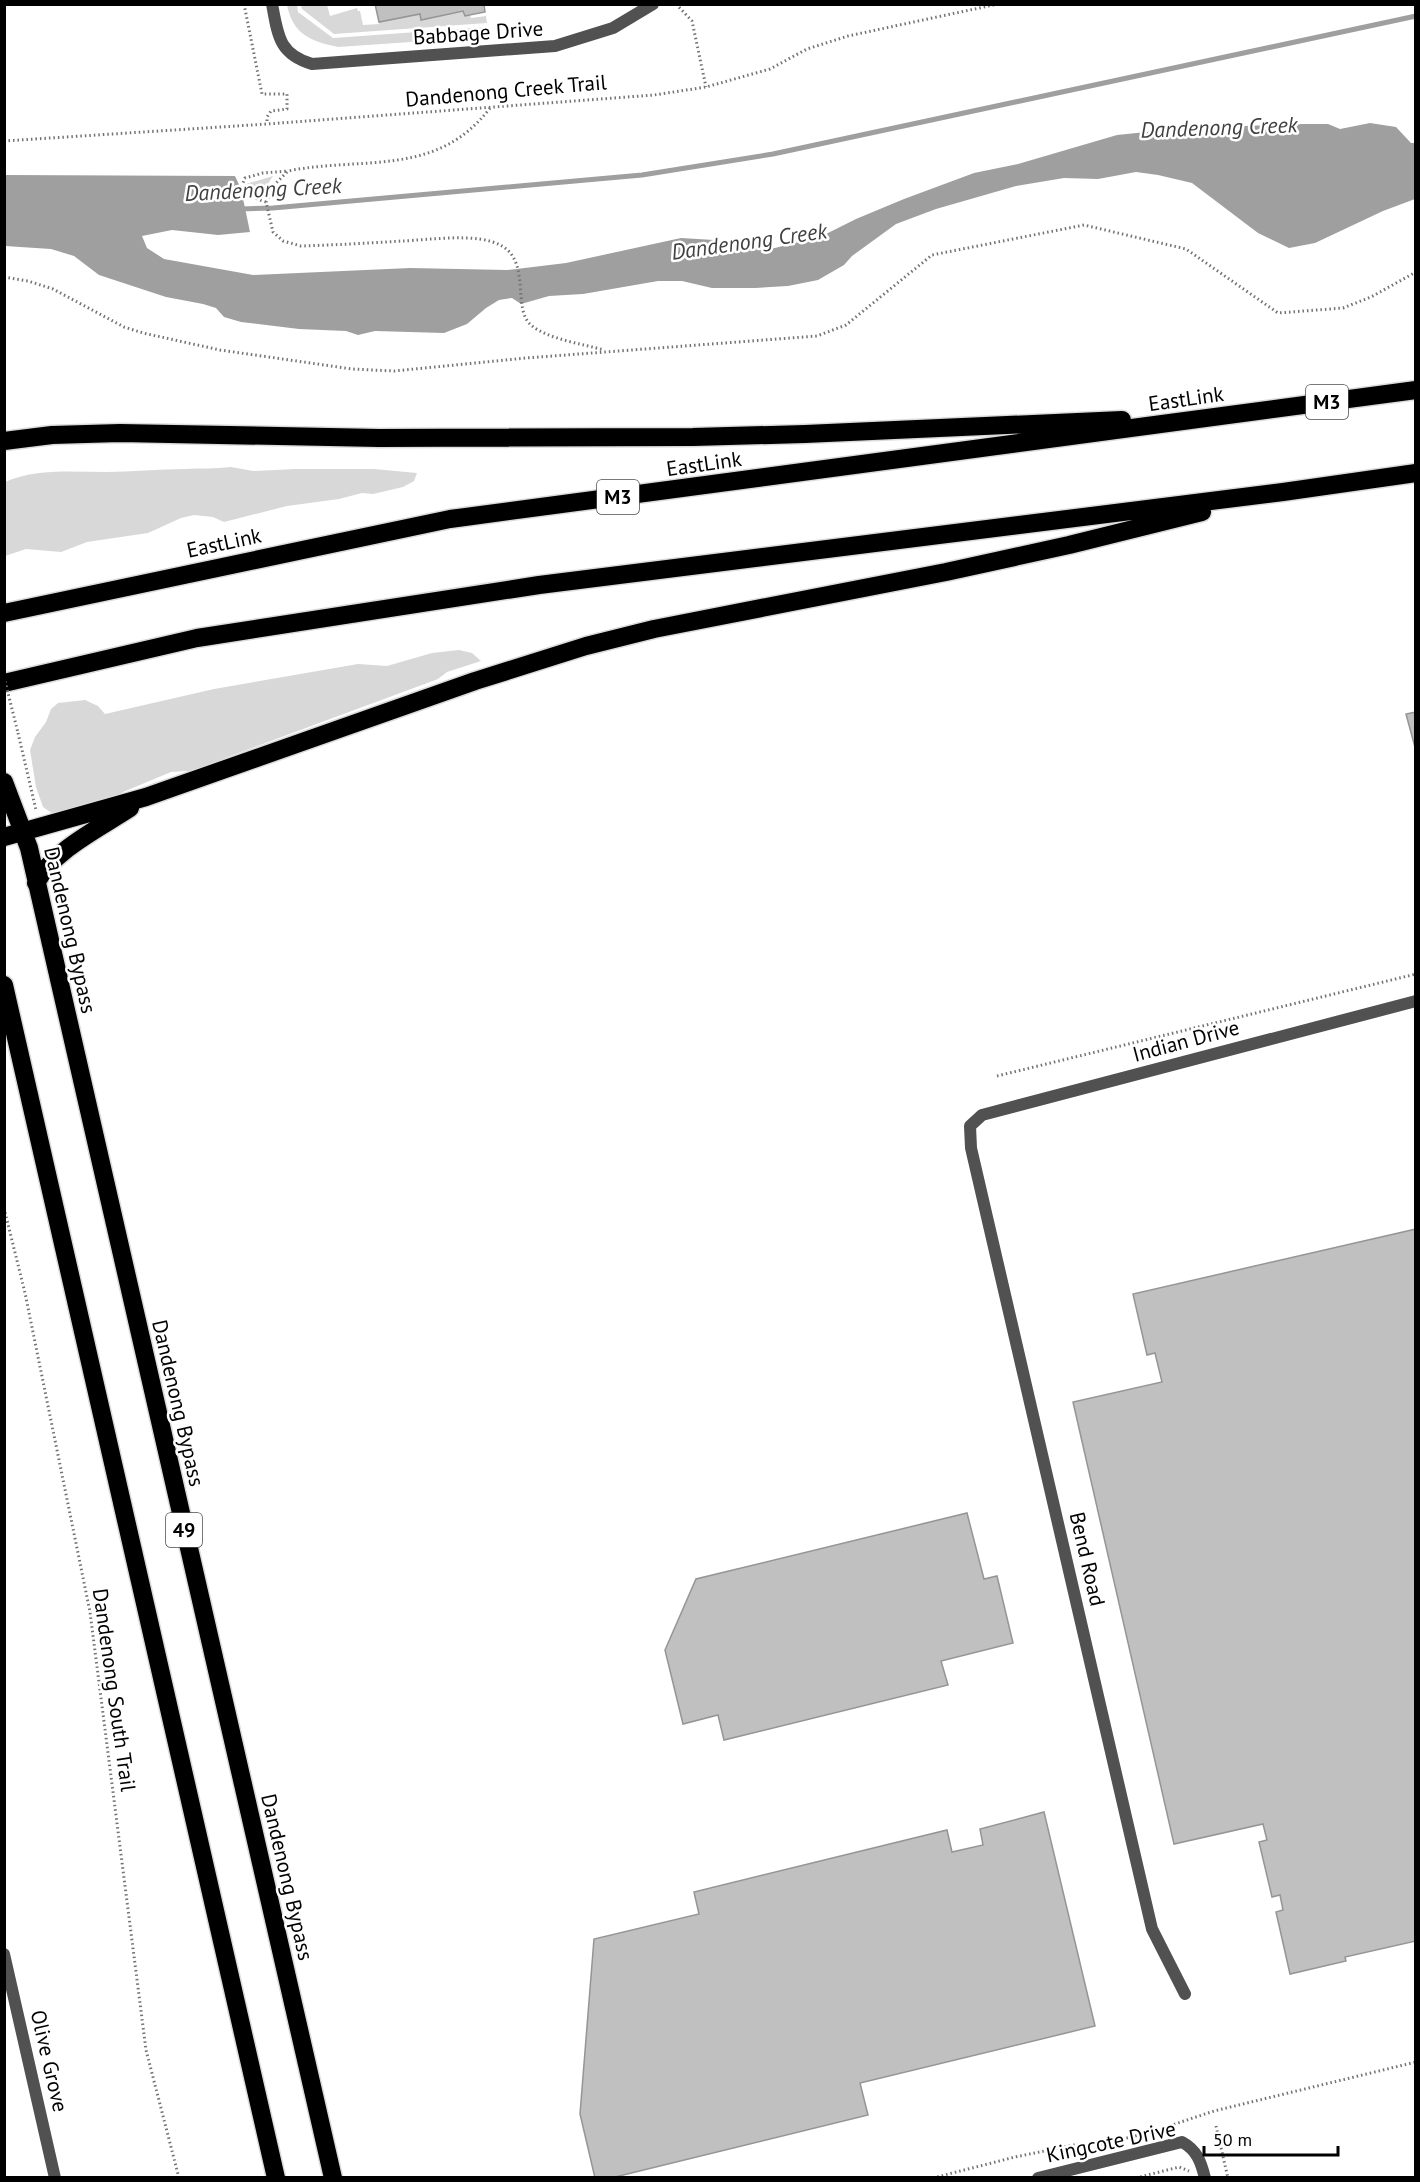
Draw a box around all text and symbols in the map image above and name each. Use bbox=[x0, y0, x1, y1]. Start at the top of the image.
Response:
street label: Babbage Drive bbox=[412, 14, 544, 51]
street label: Dandenong Creek Trail bbox=[404, 68, 608, 113]
water label: Dandenong Creek bbox=[1140, 110, 1299, 144]
water label: Dandenong Creek bbox=[184, 171, 343, 207]
water label: Dandenong Creek bbox=[669, 216, 830, 266]
street label: EastLink bbox=[1147, 380, 1225, 417]
road number: M3 bbox=[1306, 385, 1348, 419]
street label: EastLink bbox=[665, 445, 743, 482]
road number: M3 bbox=[597, 480, 639, 514]
street label: EastLink bbox=[184, 521, 264, 564]
street label: Dandenong Bypass bbox=[38, 844, 103, 1016]
street label: Indian Drive bbox=[1130, 1013, 1242, 1068]
street label: Dandenong Bypass bbox=[146, 1317, 211, 1489]
street label: Bend Road bbox=[1064, 1509, 1111, 1609]
road number: 49 bbox=[166, 1513, 202, 1547]
street label: Dandenong South Trail bbox=[87, 1587, 142, 1793]
street label: Dandenong Bypass bbox=[255, 1791, 320, 1963]
street label: Olive Grove bbox=[25, 2007, 74, 2115]
street label: Kingcote Drive bbox=[1044, 2115, 1178, 2168]
scale bar bbox=[1204, 2119, 1338, 2157]
text: 50 m bbox=[1213, 2128, 1252, 2151]

